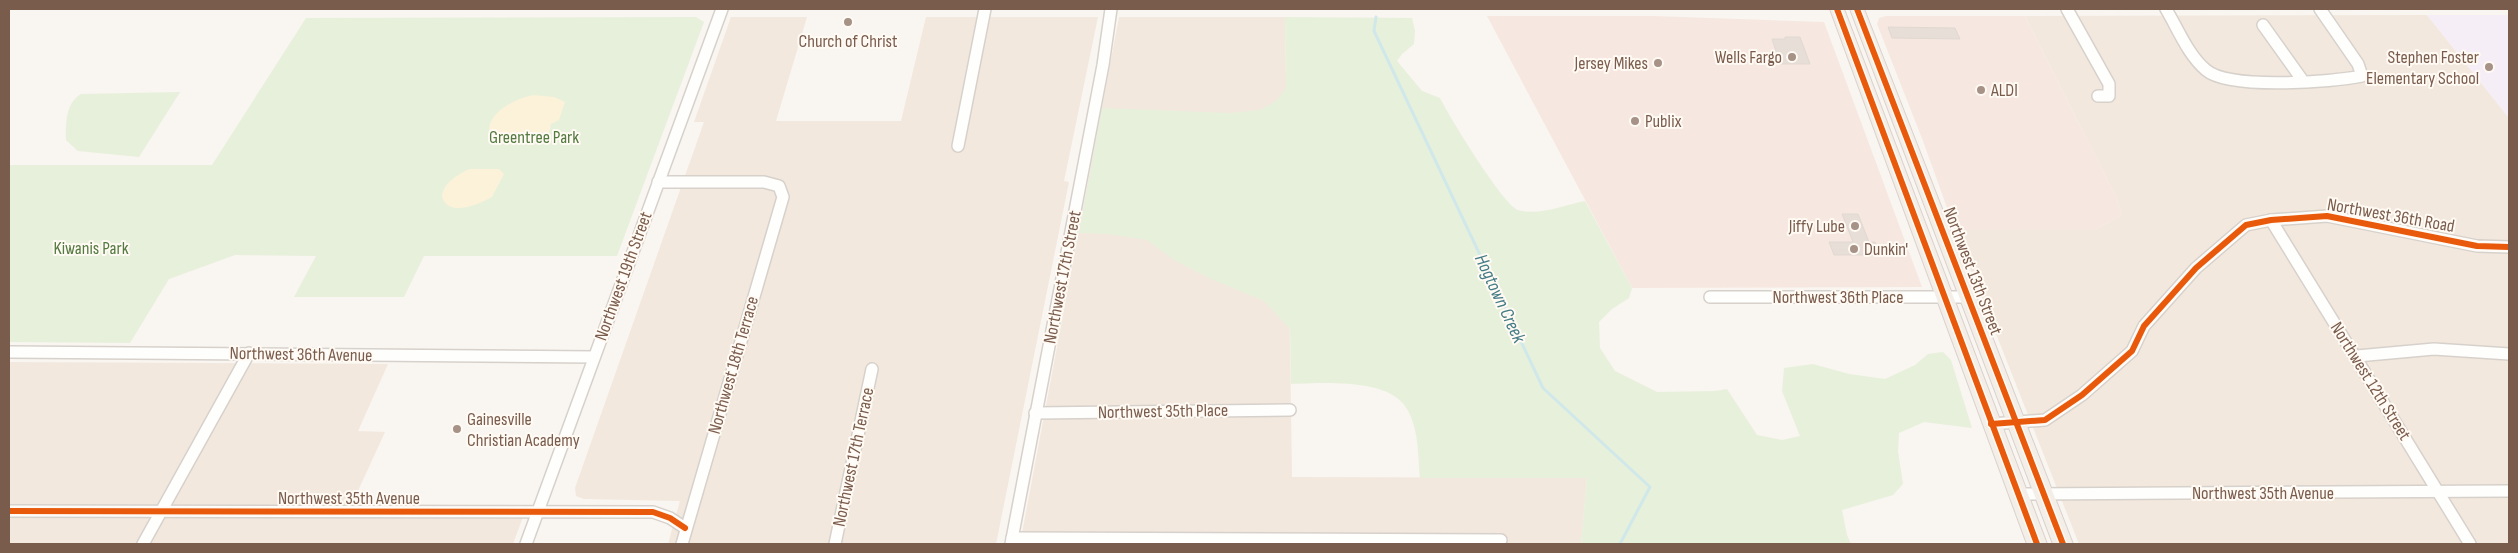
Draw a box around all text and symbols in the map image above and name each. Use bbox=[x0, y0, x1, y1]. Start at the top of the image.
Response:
marker: Church of Christ bbox=[842, 16, 854, 28]
place label: Church of Christ bbox=[799, 31, 898, 52]
place label: Wells Fargo bbox=[1715, 47, 1782, 68]
place label: Stephen Foster Elementary School bbox=[2366, 47, 2479, 89]
marker: Wells Fargo bbox=[1786, 51, 1798, 63]
place label: Jersey Mikes bbox=[1573, 53, 1648, 74]
marker: Jersey Mikes bbox=[1652, 57, 1664, 69]
marker: Stephen Foster Elementary School bbox=[2483, 61, 2495, 73]
place label: ALDI bbox=[1990, 80, 2018, 101]
marker: ALDI bbox=[1975, 84, 1987, 96]
place label: Publix bbox=[1645, 111, 1682, 132]
marker: Publix bbox=[1629, 115, 1641, 127]
park label: Greentree Park bbox=[489, 127, 579, 148]
street label: Northwest 36th Road bbox=[2326, 194, 2456, 237]
street label: Northwest 13th Street bbox=[1939, 204, 2007, 339]
street label: Northwest 19th Street bbox=[590, 208, 657, 344]
street label: Northwest 17th Street bbox=[1039, 208, 1086, 345]
place label: Jiffy Lube bbox=[1788, 216, 1845, 237]
marker: Jiffy Lube bbox=[1849, 220, 1861, 232]
park label: Kiwanis Park bbox=[53, 238, 129, 259]
place label: Dunkin' bbox=[1864, 239, 1908, 260]
marker: Dunkin' bbox=[1848, 243, 1860, 255]
water label: Hogtown Creek bbox=[1469, 250, 1531, 348]
street label: Northwest 36th Place bbox=[1772, 287, 1904, 308]
street label: Northwest 18th Terrace bbox=[704, 294, 763, 436]
street label: Northwest 12th Street bbox=[2326, 318, 2416, 445]
street label: Northwest 36th Avenue bbox=[229, 343, 373, 366]
street label: Northwest 17th Terrace bbox=[828, 386, 878, 529]
street label: Northwest 35th Place bbox=[1098, 400, 1228, 423]
place label: Gainesville Christian Academy bbox=[467, 409, 580, 451]
marker: Gainesville Christian Academy bbox=[451, 423, 463, 435]
street label: Northwest 35th Avenue bbox=[2192, 483, 2334, 504]
street label: Northwest 35th Avenue bbox=[278, 488, 420, 509]

